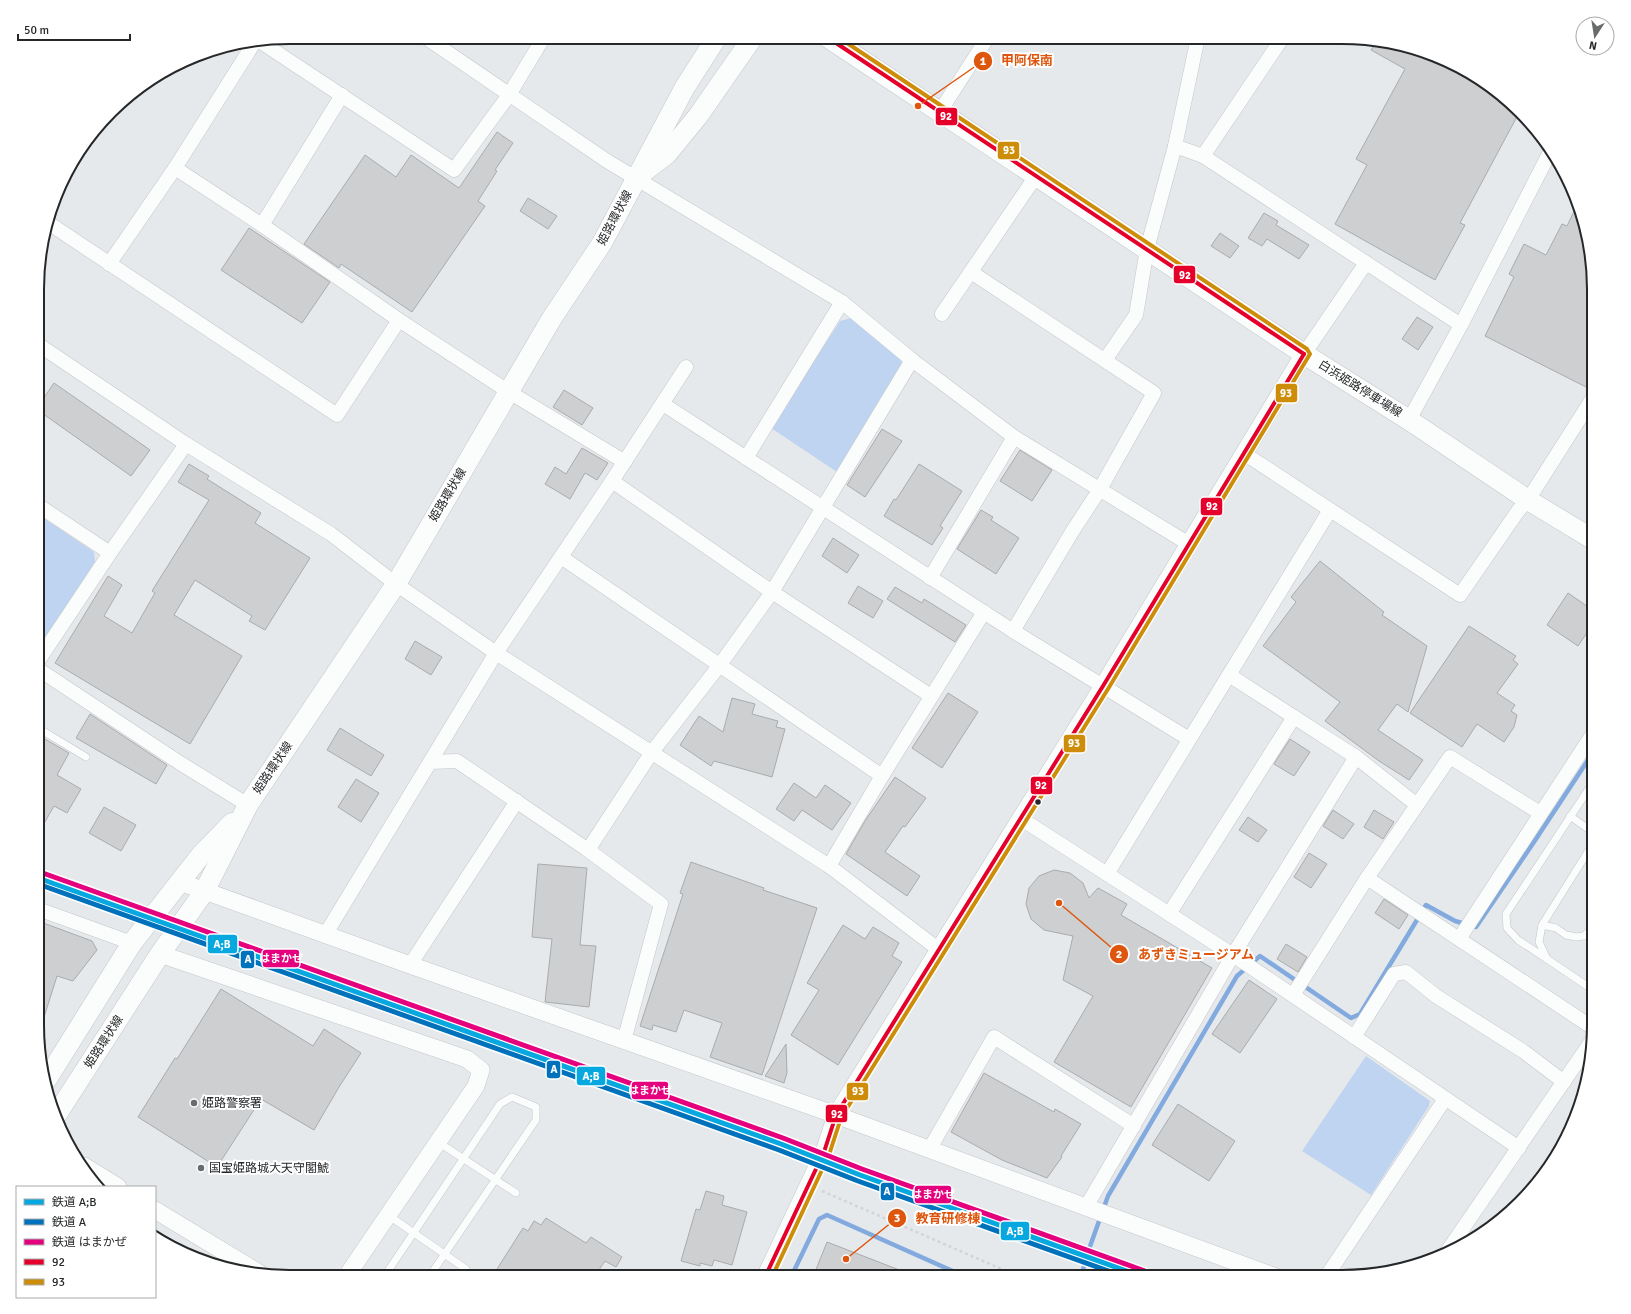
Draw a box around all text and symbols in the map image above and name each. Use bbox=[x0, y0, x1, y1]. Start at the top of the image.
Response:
scale bar bbox=[18, 16, 130, 42]
north arrow bbox=[1575, 16, 1615, 56]
text: 50 m bbox=[24, 23, 49, 38]
text: N bbox=[1588, 38, 1598, 52]
callout: 甲阿保南 bbox=[973, 48, 1061, 73]
text: 甲阿保南 bbox=[1001, 53, 1053, 69]
text: 1 bbox=[980, 54, 987, 69]
line badge: 92 bbox=[935, 107, 958, 126]
text: 92 bbox=[940, 110, 952, 123]
line badge: 93 bbox=[997, 141, 1020, 160]
text: 93 bbox=[1003, 144, 1015, 157]
street label: 姫路環状線 bbox=[594, 188, 636, 248]
line badge: 92 bbox=[1173, 265, 1196, 284]
text: 92 bbox=[1179, 269, 1191, 282]
street label: 白浜姫路停車場線 bbox=[1315, 357, 1405, 421]
line badge: 93 bbox=[1275, 383, 1298, 403]
text: 93 bbox=[1280, 387, 1292, 400]
street label: 姫路環状線 bbox=[426, 465, 470, 525]
line badge: 92 bbox=[1200, 497, 1223, 516]
text: 92 bbox=[1206, 500, 1218, 513]
line badge: 93 bbox=[1063, 734, 1086, 753]
text: 93 bbox=[1068, 737, 1080, 750]
street label: 姫路環状線 bbox=[250, 739, 296, 797]
line badge: 92 bbox=[1030, 776, 1053, 795]
text: 92 bbox=[1035, 779, 1047, 792]
unlabelled marker bbox=[1033, 797, 1043, 807]
line badge: A;B bbox=[207, 934, 238, 954]
text: A;B bbox=[213, 938, 231, 951]
callout: あずきミュージアム bbox=[1109, 942, 1262, 967]
text: 2 bbox=[1116, 947, 1122, 962]
text: あずきミュージアム bbox=[1138, 947, 1254, 963]
line badge: はまかぜ bbox=[262, 949, 300, 968]
line badge: A bbox=[240, 950, 255, 969]
text: はまかぜ bbox=[259, 952, 303, 965]
text: A bbox=[244, 953, 252, 966]
street label: 姫路環状線 bbox=[81, 1013, 127, 1071]
line badge: A bbox=[546, 1060, 561, 1079]
text: A bbox=[550, 1063, 558, 1076]
line badge: A;B bbox=[576, 1066, 606, 1086]
text: A;B bbox=[582, 1070, 600, 1083]
line badge: はまかぜ bbox=[631, 1081, 669, 1100]
line badge: 93 bbox=[846, 1082, 869, 1101]
text: はまかぜ bbox=[628, 1084, 672, 1097]
text: 93 bbox=[852, 1085, 864, 1098]
place label: 姫路警察署 bbox=[202, 1096, 262, 1111]
marker: 姫路警察署 bbox=[189, 1098, 199, 1108]
line badge: 92 bbox=[825, 1104, 848, 1123]
text: 92 bbox=[831, 1108, 843, 1121]
place label: 国宝姫路城大天守閣鯱 bbox=[209, 1161, 329, 1176]
marker: 国宝姫路城大天守閣鯱 bbox=[196, 1163, 206, 1173]
line badge: A bbox=[880, 1182, 895, 1201]
text: A bbox=[883, 1185, 891, 1198]
line badge: はまかぜ bbox=[914, 1185, 952, 1204]
legend bbox=[16, 1186, 156, 1298]
text: はまかぜ bbox=[911, 1188, 955, 1201]
text: 鉄道 A;B bbox=[52, 1195, 97, 1210]
callout: 教育研修棟 bbox=[887, 1206, 988, 1231]
text: 3 bbox=[894, 1211, 900, 1226]
text: 教育研修棟 bbox=[915, 1211, 981, 1227]
text: 鉄道 A bbox=[52, 1215, 87, 1230]
line badge: A;B bbox=[1000, 1221, 1030, 1241]
text: A;B bbox=[1006, 1225, 1024, 1238]
text: 鉄道 はまかぜ bbox=[52, 1235, 127, 1250]
text: 92 bbox=[52, 1255, 65, 1270]
text: 93 bbox=[52, 1275, 65, 1290]

